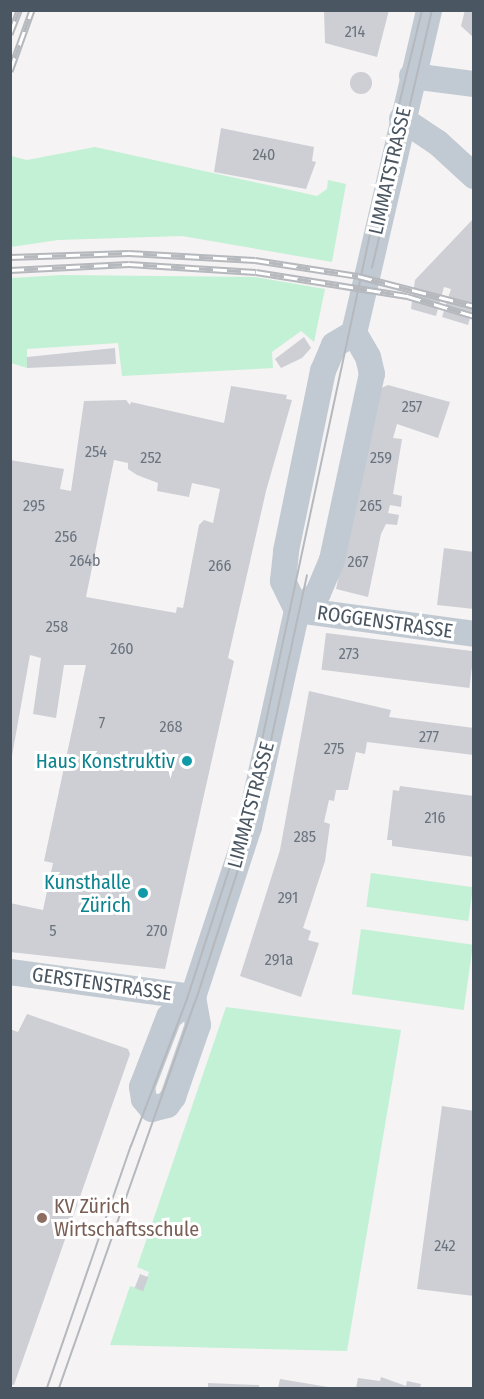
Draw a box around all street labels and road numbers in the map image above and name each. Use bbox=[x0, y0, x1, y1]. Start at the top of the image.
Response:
street label: LIMMATSTRASSE bbox=[364, 105, 416, 237]
street label: ROGGENSTRASSE bbox=[316, 601, 454, 643]
street label: LIMMATSTRASSE bbox=[223, 739, 279, 871]
street label: GERSTENSTRASSE bbox=[31, 962, 173, 1006]

